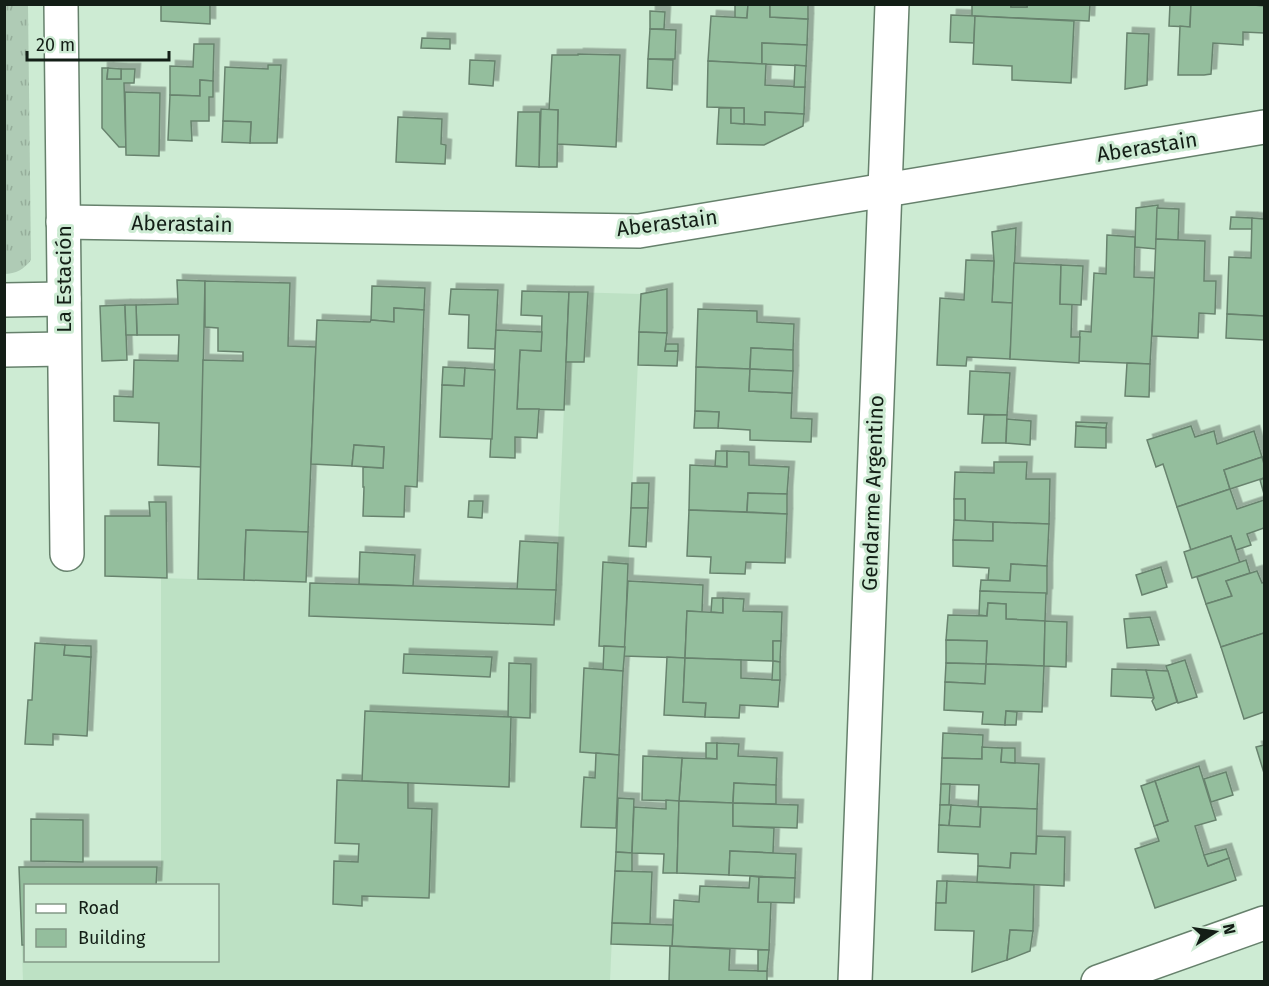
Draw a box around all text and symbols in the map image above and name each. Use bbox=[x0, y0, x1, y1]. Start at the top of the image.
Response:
scale bar bbox=[27, 24, 170, 62]
text: 20 m bbox=[36, 34, 75, 56]
street label: Aberastain bbox=[1095, 126, 1199, 168]
street label: Aberastain bbox=[615, 204, 719, 242]
street label: Aberastain bbox=[131, 210, 233, 238]
street label: La Estación bbox=[51, 225, 77, 333]
street label: Gendarme Argentino bbox=[857, 394, 889, 592]
legend bbox=[24, 884, 219, 962]
text: Road bbox=[78, 897, 120, 919]
north arrow bbox=[1185, 902, 1245, 962]
text: N bbox=[1219, 922, 1240, 936]
text: Building bbox=[78, 927, 146, 949]

